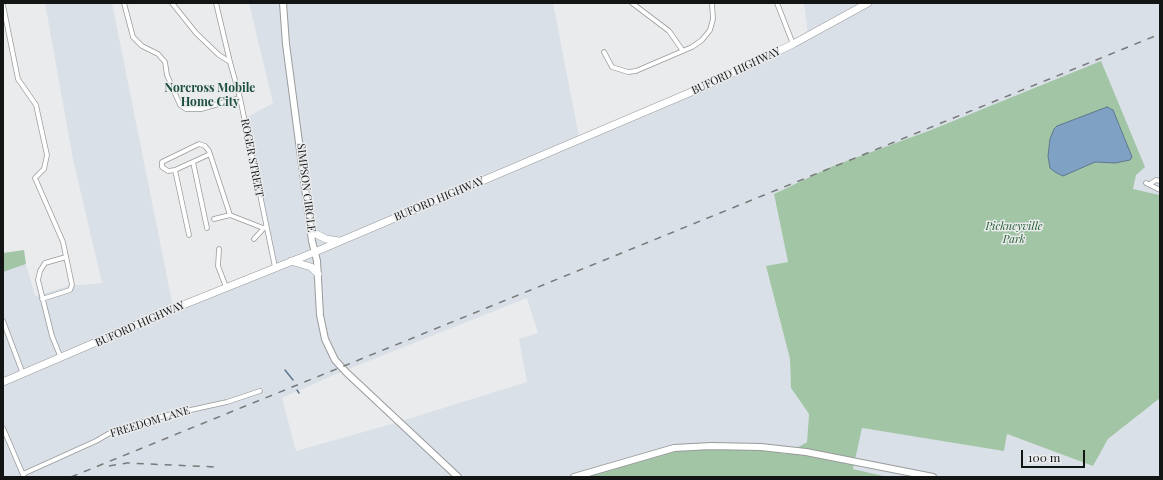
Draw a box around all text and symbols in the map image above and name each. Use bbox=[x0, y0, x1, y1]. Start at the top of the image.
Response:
street label: BUFORD HIGHWAY bbox=[689, 45, 783, 97]
district label: Norcross Mobile Home City bbox=[165, 81, 255, 109]
street label: ROGER STREET bbox=[238, 118, 266, 198]
street label: SIMPSON CIRCLE bbox=[294, 143, 318, 233]
street label: BUFORD HIGHWAY bbox=[392, 174, 486, 224]
park label: Pickneyville Park bbox=[986, 220, 1042, 246]
street label: BUFORD HIGHWAY bbox=[93, 298, 187, 350]
street label: FREEDOM LANE bbox=[108, 404, 192, 440]
scale bar bbox=[1023, 442, 1087, 468]
text: 100 m bbox=[1028, 449, 1060, 465]

